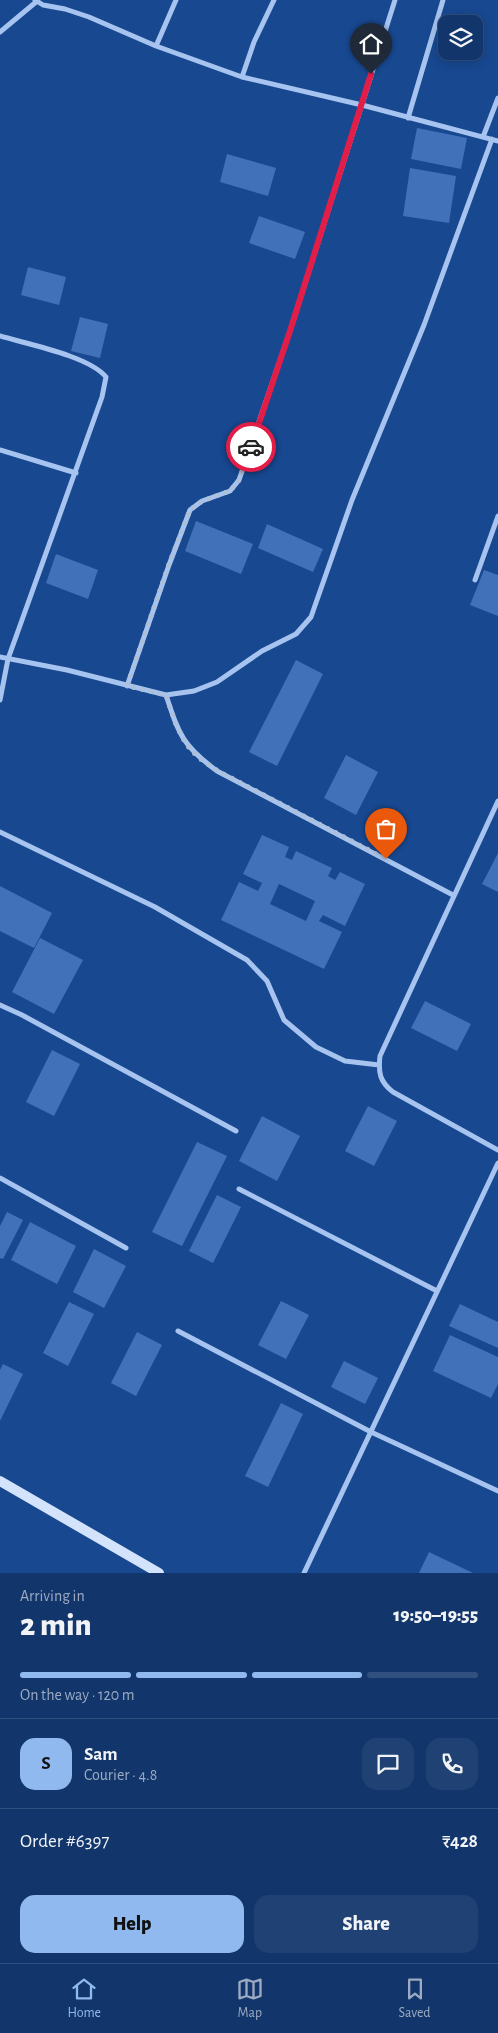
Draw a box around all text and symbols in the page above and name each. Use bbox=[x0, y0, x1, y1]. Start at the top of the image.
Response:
map controls bbox=[438, 15, 483, 60]
button: layers bbox=[438, 15, 483, 60]
pin bbox=[350, 23, 392, 74]
icon: home bbox=[357, 30, 385, 58]
courier bbox=[226, 422, 276, 472]
icon: car bbox=[237, 433, 265, 461]
pin bbox=[365, 808, 407, 859]
icon: bag bbox=[372, 815, 400, 843]
text: Arriving in bbox=[20, 1588, 85, 1604]
text: 19:50–19:55 bbox=[393, 1606, 478, 1625]
text: 2 min bbox=[20, 1609, 92, 1641]
text: On the way · 120 m bbox=[20, 1687, 135, 1703]
button: chat bbox=[362, 1738, 414, 1790]
button: phone bbox=[426, 1738, 478, 1790]
text: Sam bbox=[84, 1745, 118, 1764]
text: S bbox=[41, 1754, 51, 1773]
text: Courier · 4.8 bbox=[84, 1767, 157, 1783]
text: Order #6397 bbox=[20, 1832, 109, 1851]
text: ₹428 bbox=[442, 1832, 478, 1851]
button: Help bbox=[20, 1895, 244, 1953]
button: Share bbox=[254, 1895, 478, 1953]
tab: Home bbox=[67, 1975, 101, 2022]
tab: Map bbox=[236, 1975, 264, 2022]
tab: Saved bbox=[399, 1975, 431, 2022]

